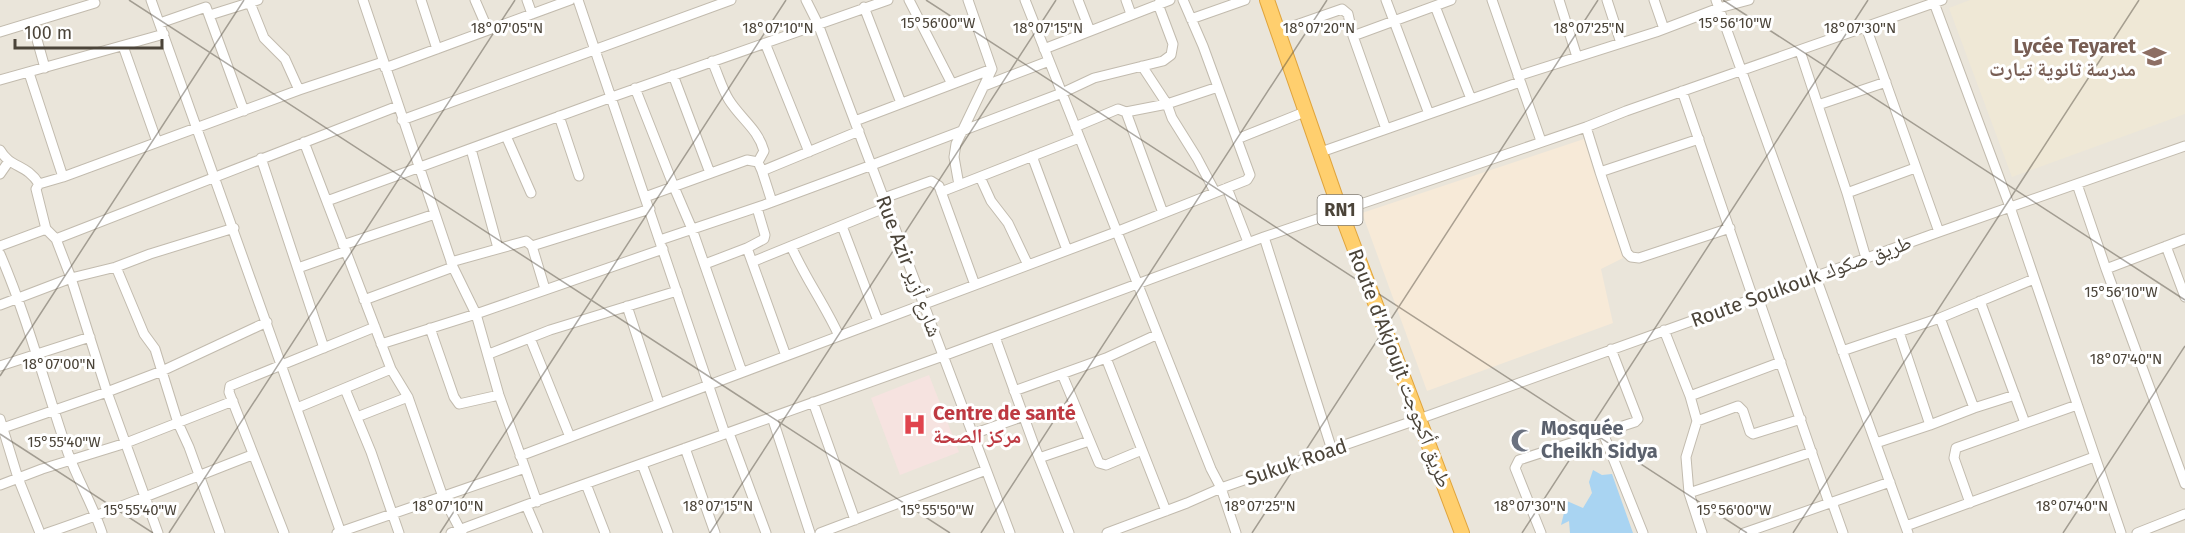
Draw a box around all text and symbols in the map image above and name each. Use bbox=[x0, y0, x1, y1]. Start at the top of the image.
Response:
scale bar bbox=[15, 12, 162, 50]
text: 15°56'00"W bbox=[900, 14, 976, 32]
text: 15°56'10"W bbox=[1698, 14, 1772, 32]
text: 18°07'05"N bbox=[471, 19, 543, 37]
text: 18°07'10"N bbox=[742, 19, 814, 37]
text: 18°07'15"N bbox=[1013, 19, 1083, 37]
text: 18°07'20"N bbox=[1283, 19, 1355, 37]
text: 18°07'25"N bbox=[1553, 19, 1625, 37]
text: 18°07'30"N bbox=[1824, 19, 1896, 37]
text: 100 m bbox=[24, 22, 72, 44]
place label: Lycée Teyaret مدرسة ثانوية تيارت bbox=[1989, 34, 2136, 81]
school or university icon: Lycée Teyaret مدرسة ثانوية تيارت bbox=[2141, 44, 2167, 70]
street label: Rue Azir شارع أزير bbox=[870, 192, 947, 340]
road number: RN1 bbox=[1318, 195, 1362, 225]
street label: Route Soukouk طريق صكوك bbox=[1687, 230, 1915, 332]
street label: Route d'Akjoujt طريق أكجوجت bbox=[1343, 245, 1457, 491]
text: 15°56'10"W bbox=[2084, 283, 2158, 301]
text: 18°07'40"N bbox=[2090, 350, 2162, 368]
text: 18°07'00"N bbox=[22, 355, 96, 373]
place label: Centre de santé مركز الصحة bbox=[933, 401, 1076, 448]
hospital icon: Centre de santé مركز الصحة bbox=[902, 412, 928, 438]
place label: Mosquée Cheikh Sidya bbox=[1541, 416, 1658, 463]
mosque icon: Mosquée Cheikh Sidya bbox=[1510, 427, 1536, 453]
text: 15°55'40"W bbox=[27, 433, 101, 451]
street label: Sukuk Road bbox=[1242, 433, 1350, 491]
text: 18°07'10"N bbox=[412, 497, 484, 515]
text: 18°07'15"N bbox=[683, 497, 753, 515]
text: 18°07'25"N bbox=[1224, 497, 1296, 515]
text: 18°07'30"N bbox=[1494, 497, 1566, 515]
text: 18°07'40"N bbox=[2036, 497, 2108, 515]
text: 15°55'40"W bbox=[103, 501, 177, 519]
text: 15°55'50"W bbox=[900, 501, 974, 519]
text: 15°56'00"W bbox=[1696, 501, 1772, 519]

